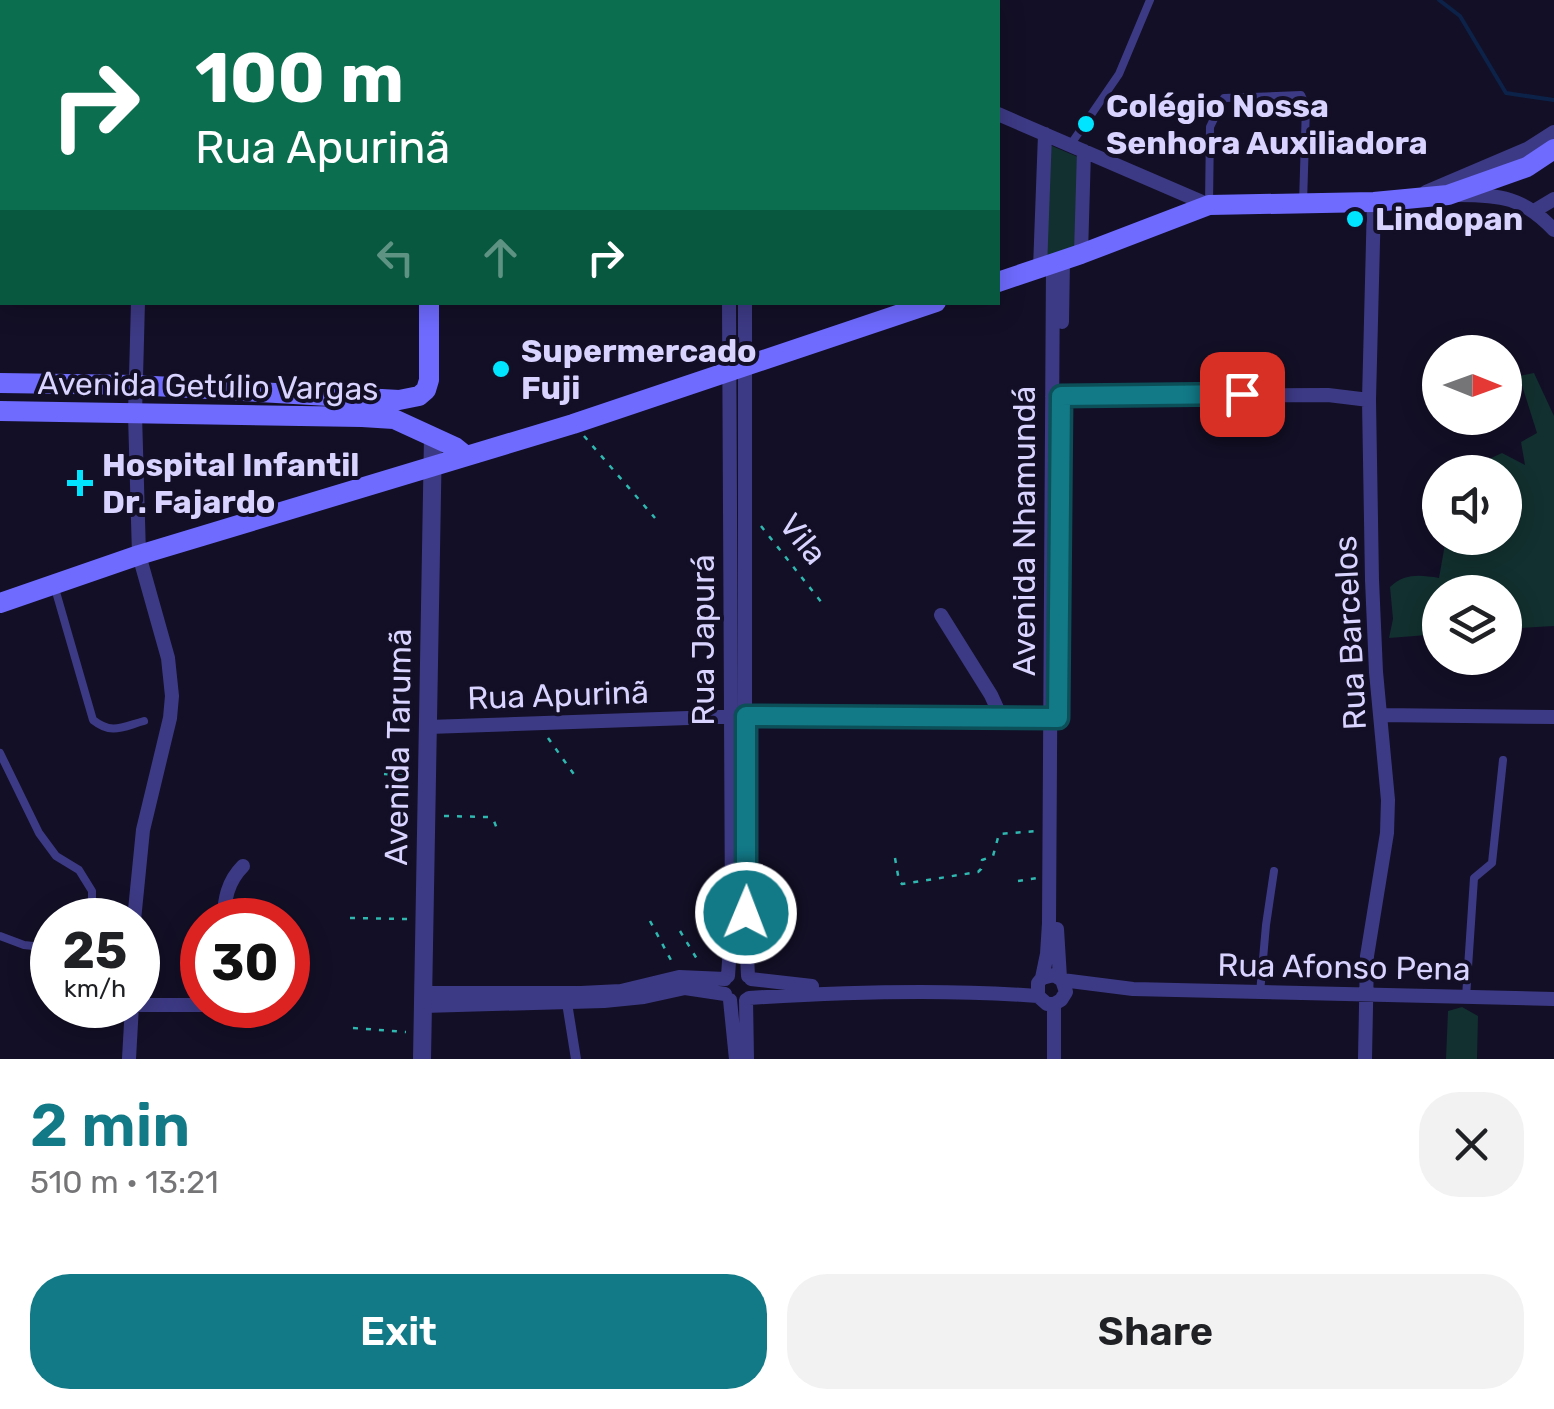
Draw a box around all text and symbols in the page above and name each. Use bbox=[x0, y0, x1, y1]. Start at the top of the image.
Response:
text: 100 m bbox=[195, 37, 404, 120]
icon: right bbox=[30, 40, 160, 170]
place label: Colégio Nossa Senhora Auxiliadora bbox=[1106, 87, 1428, 162]
marker: Colégio Nossa Senhora Auxiliadora bbox=[1075, 113, 1097, 135]
text: Rua Apurinã bbox=[195, 121, 450, 174]
place label: Lindopan bbox=[1375, 200, 1523, 238]
marker: Lindopan bbox=[1344, 208, 1366, 230]
icon: left bbox=[368, 230, 423, 285]
icon: ahead bbox=[473, 230, 528, 285]
icon: right bbox=[578, 230, 633, 285]
place label: Supermercado Fuji bbox=[521, 332, 757, 407]
north arrow bbox=[1422, 335, 1522, 435]
map controls bbox=[1422, 335, 1522, 675]
pin bbox=[1200, 352, 1285, 437]
marker: Supermercado Fuji bbox=[490, 358, 512, 380]
street label: Avenida Getúlio Vargas bbox=[37, 364, 379, 408]
icon: arrive bbox=[1215, 367, 1270, 422]
street label: Avenida Nhamundá bbox=[1005, 386, 1043, 676]
place label: Hospital Infantil Dr. Fajardo bbox=[102, 446, 359, 521]
button: sound bbox=[1422, 455, 1522, 555]
marker: Hospital Infantil Dr. Fajardo bbox=[67, 470, 93, 496]
street label: Vila bbox=[771, 506, 835, 572]
street label: Rua Barcelos bbox=[1326, 535, 1374, 731]
street label: Rua Japurá bbox=[684, 554, 722, 726]
button: layers bbox=[1422, 575, 1522, 675]
street label: Avenida Tarumã bbox=[377, 628, 419, 866]
street label: Rua Apurinã bbox=[467, 673, 649, 717]
position arrow bbox=[694, 861, 798, 965]
speed limit sign: 30 bbox=[180, 898, 310, 1028]
text: 25 bbox=[63, 921, 127, 981]
street label: Rua Afonso Pena bbox=[1217, 946, 1471, 988]
text: km/h bbox=[64, 974, 126, 1003]
text: 2 min bbox=[30, 1090, 190, 1161]
button: close bbox=[1419, 1092, 1524, 1197]
text: 510 m · 13:21 bbox=[30, 1163, 219, 1201]
button: Exit bbox=[30, 1274, 767, 1389]
button: Share bbox=[787, 1274, 1524, 1389]

